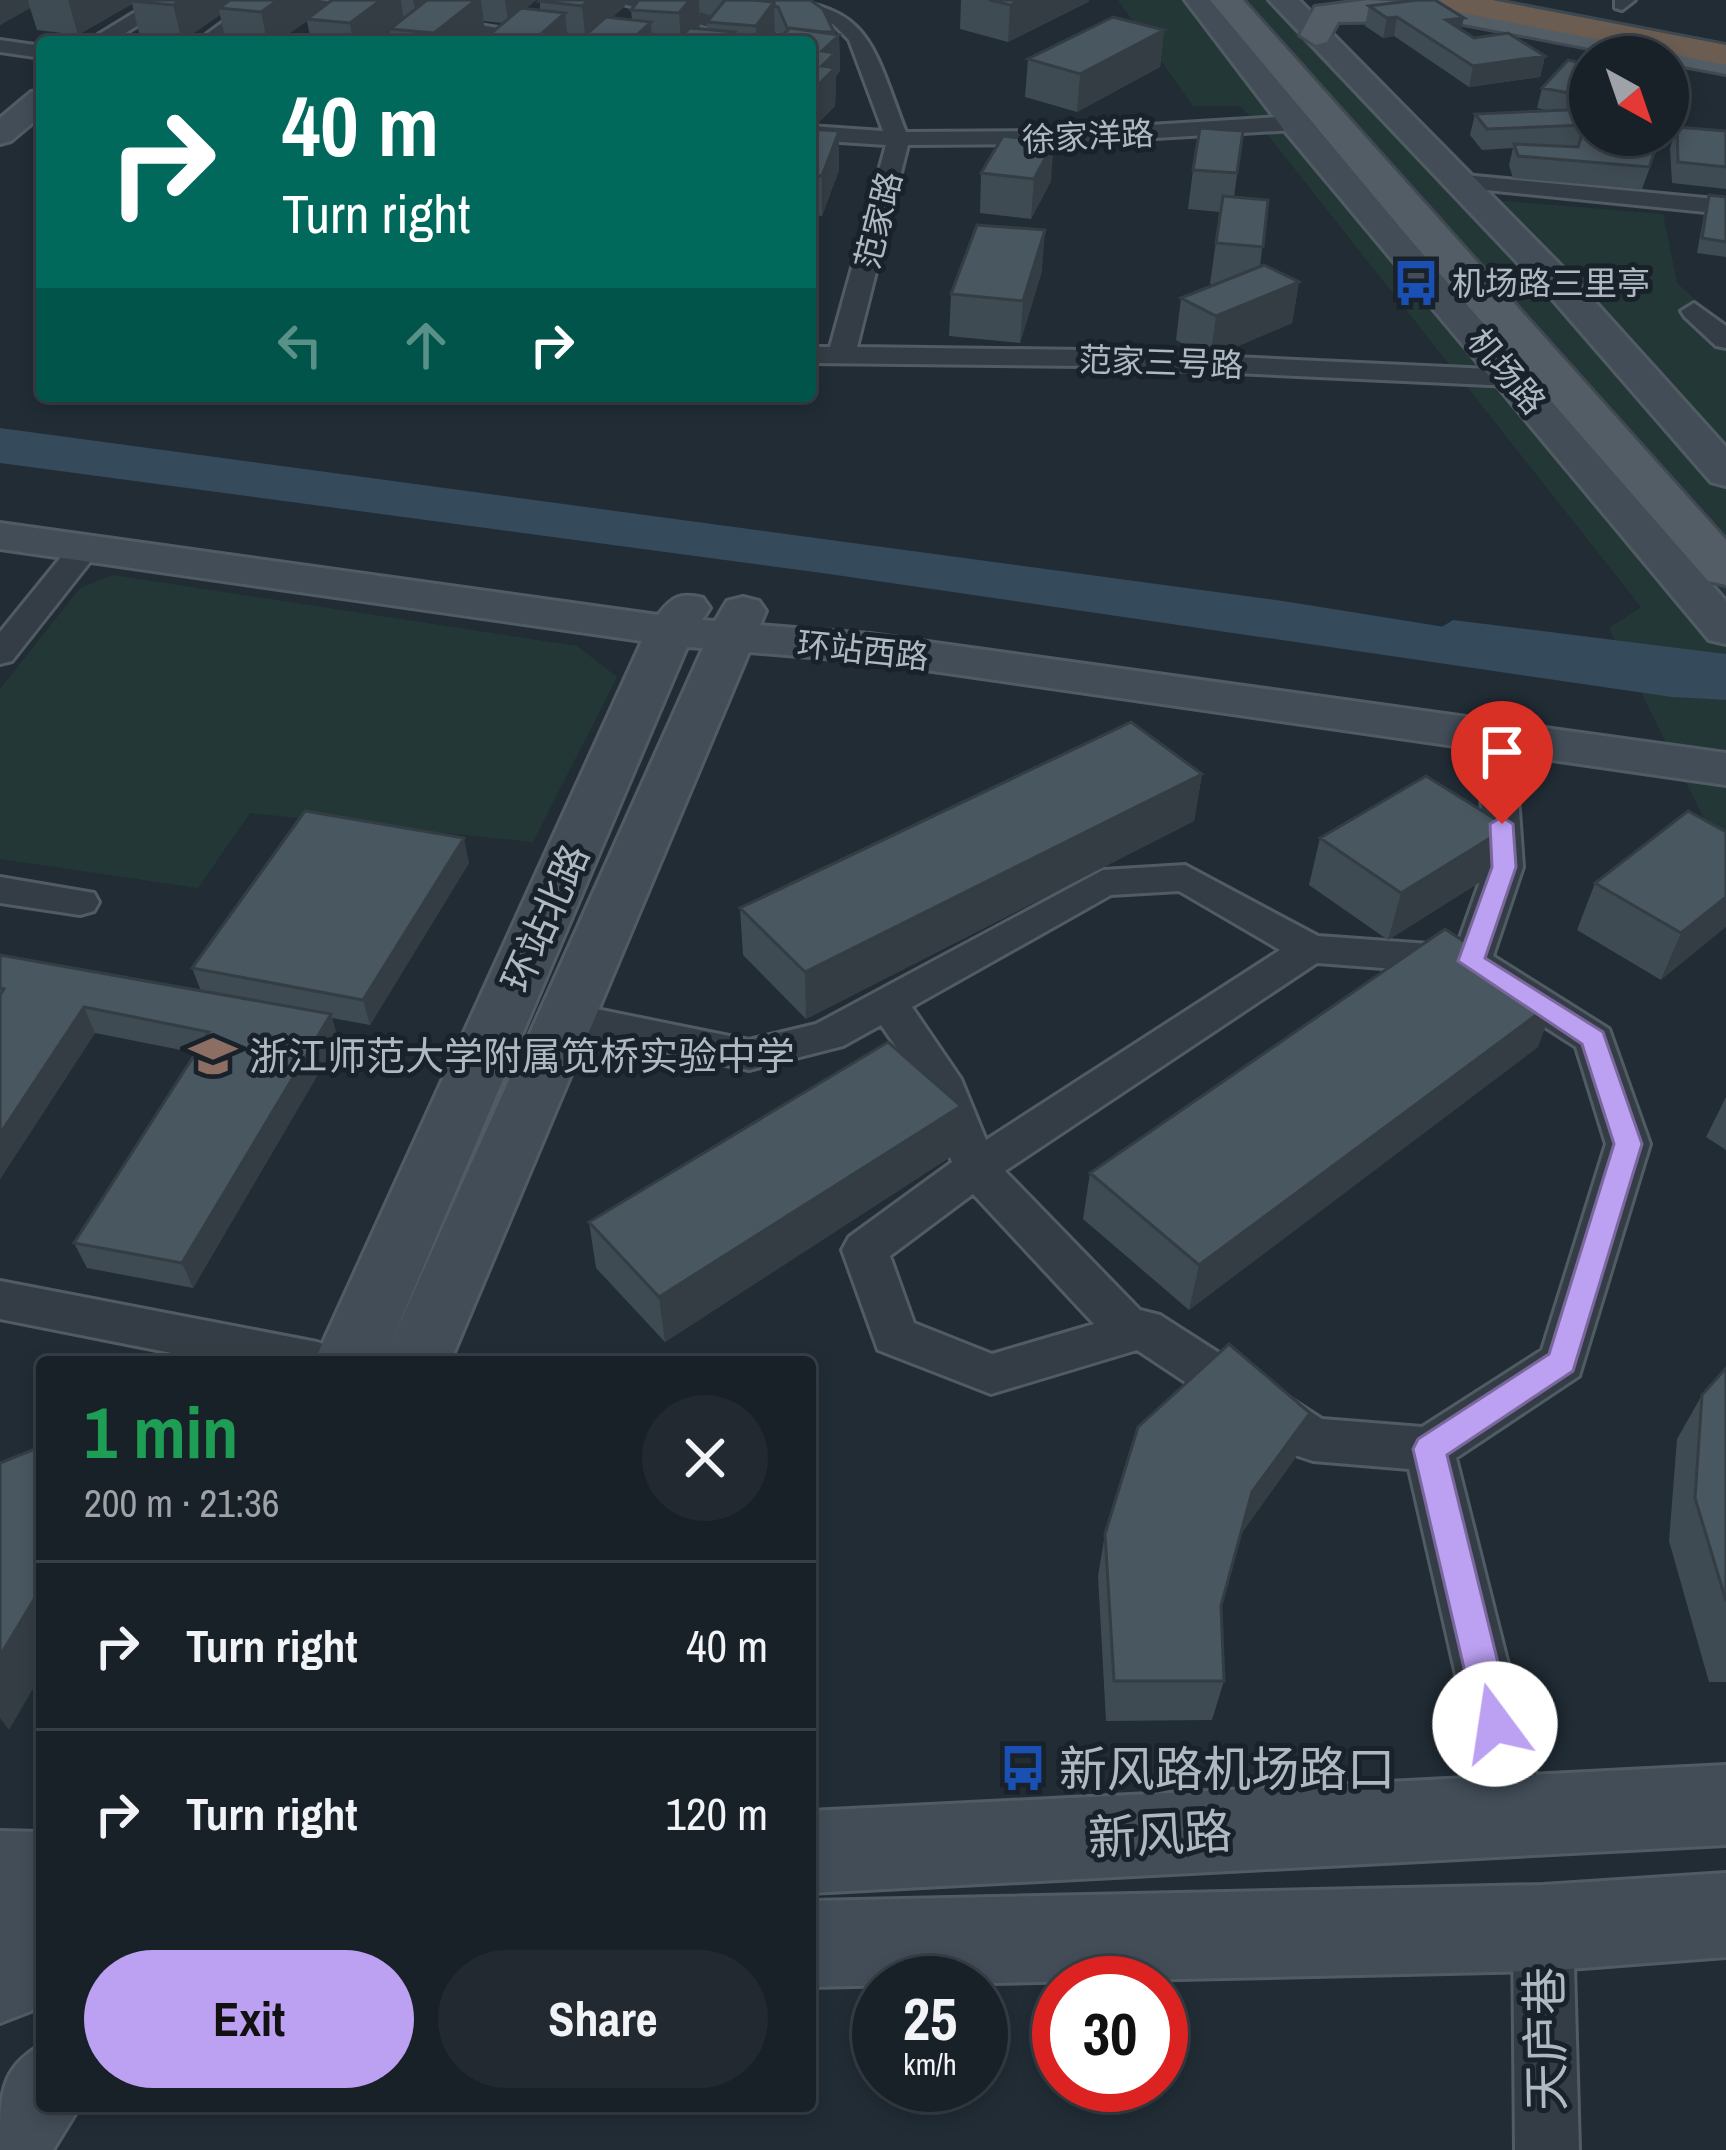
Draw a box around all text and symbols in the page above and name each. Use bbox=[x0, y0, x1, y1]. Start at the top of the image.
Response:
north arrow bbox=[1569, 36, 1689, 156]
map controls bbox=[1569, 36, 1689, 156]
text: 40 m bbox=[282, 69, 439, 182]
icon: right bbox=[84, 84, 240, 240]
street label: 徐家洋路 bbox=[1021, 111, 1155, 161]
street label: 范家路 bbox=[845, 167, 911, 273]
text: Turn right bbox=[282, 177, 470, 250]
bus stop icon: 机场路三里亭 bbox=[1391, 258, 1441, 308]
place label: 机场路三里亭 bbox=[1452, 261, 1650, 305]
icon: left bbox=[267, 312, 333, 378]
icon: ahead bbox=[393, 312, 459, 378]
icon: right bbox=[519, 312, 585, 378]
street label: 机场路 bbox=[1458, 319, 1556, 423]
street label: 范家三号路 bbox=[1078, 337, 1244, 387]
street label: 环站西路 bbox=[795, 621, 931, 679]
pin bbox=[1451, 701, 1553, 824]
icon: arrive bbox=[1469, 719, 1535, 785]
street label: 环站北路 bbox=[490, 836, 600, 1000]
place label: 浙江师范大学附属笕桥实验中学 bbox=[249, 1030, 795, 1082]
school or university icon: 浙江师范大学附属笕桥实验中学 bbox=[188, 1031, 238, 1081]
text: 1 min bbox=[84, 1383, 238, 1480]
button: close bbox=[642, 1395, 768, 1521]
text: 200 m · 21:36 bbox=[84, 1477, 280, 1529]
icon: right bbox=[84, 1613, 150, 1679]
text: Turn right bbox=[186, 1615, 358, 1676]
text: 40 m bbox=[686, 1615, 768, 1676]
position arrow bbox=[1432, 1661, 1558, 1787]
place label: 新风路机场路口 bbox=[1059, 1736, 1395, 1801]
bus stop icon: 新风路机场路口 bbox=[998, 1743, 1048, 1793]
icon: right bbox=[84, 1781, 150, 1847]
text: Turn right bbox=[186, 1783, 358, 1844]
text: 120 m bbox=[665, 1783, 768, 1844]
street label: 新风路 bbox=[1086, 1798, 1234, 1870]
button: Exit bbox=[84, 1950, 414, 2088]
button: Share bbox=[438, 1950, 768, 2088]
speed limit sign: 30 bbox=[1032, 1956, 1188, 2112]
street label: 天庐巷 bbox=[1511, 1966, 1579, 2112]
text: 25 bbox=[903, 1978, 957, 2059]
text: km/h bbox=[903, 2044, 957, 2084]

